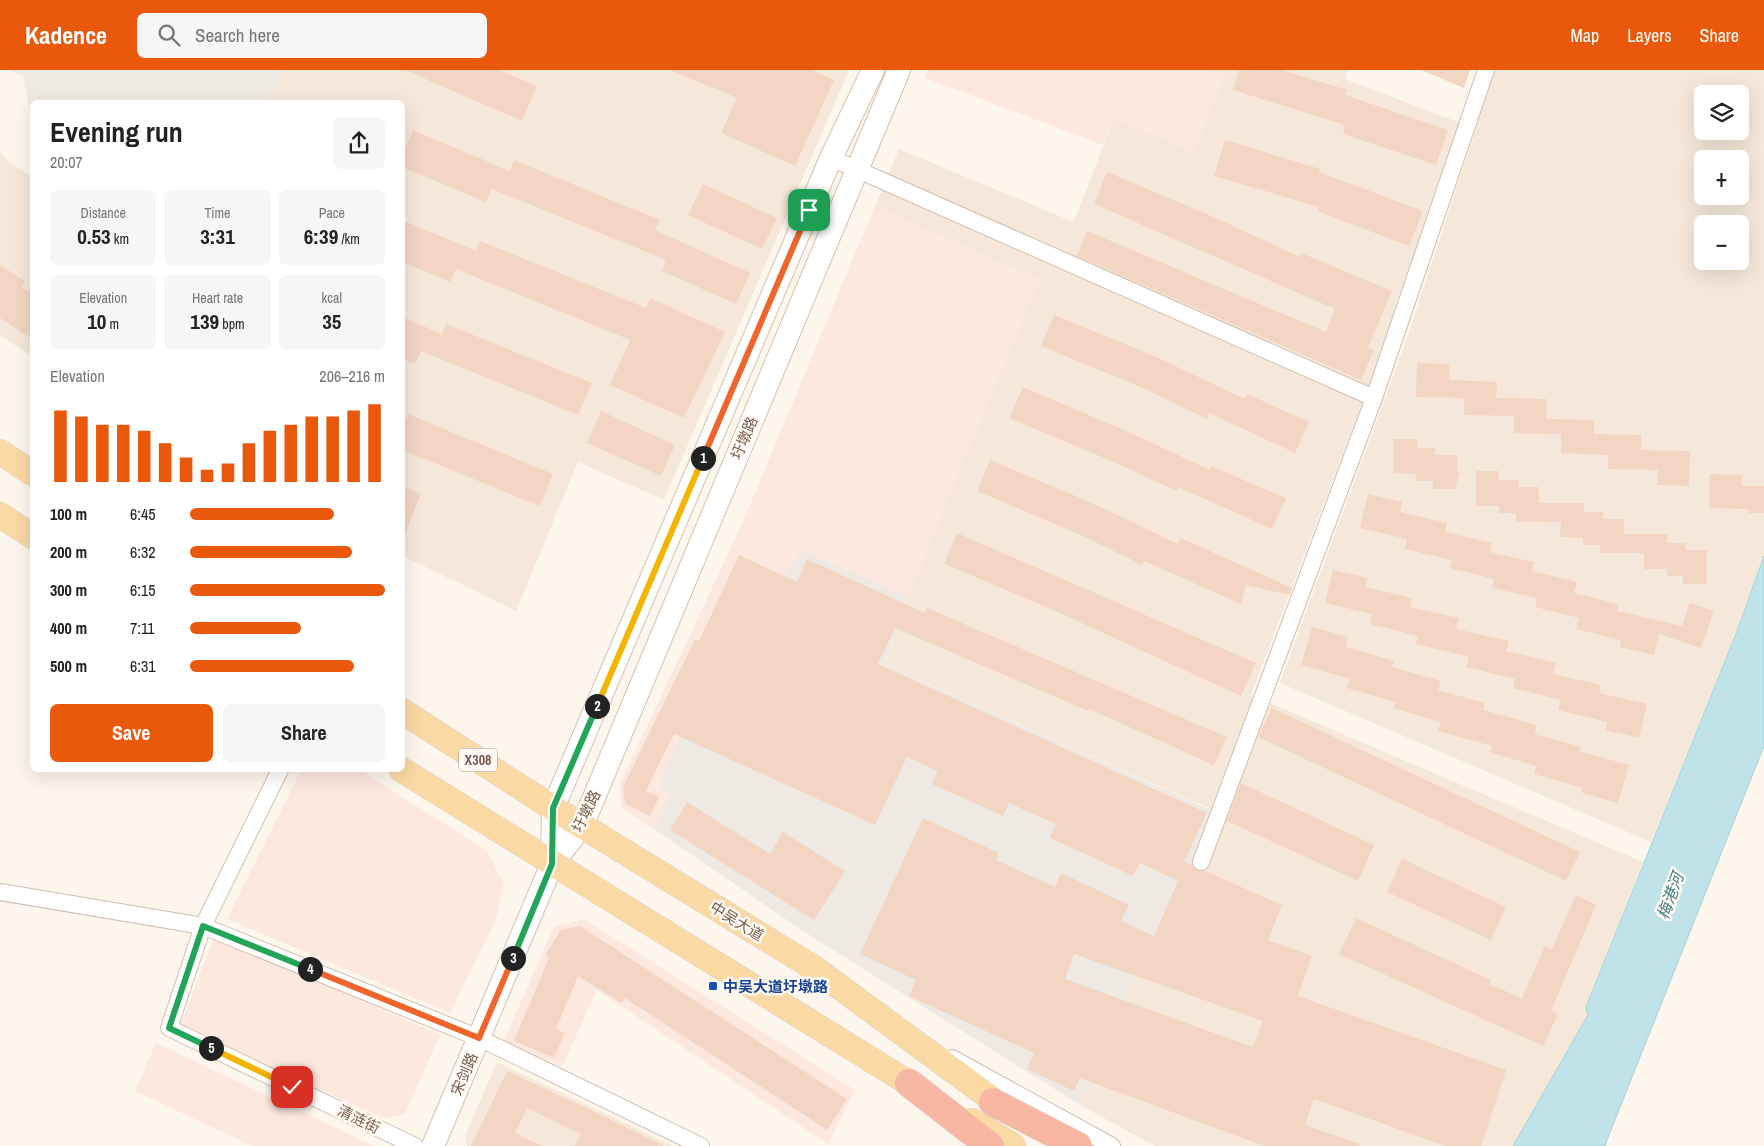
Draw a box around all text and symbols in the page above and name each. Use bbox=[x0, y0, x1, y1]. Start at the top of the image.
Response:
search box bbox=[137, 13, 487, 58]
text: Kadence bbox=[25, 19, 107, 51]
icon: search bbox=[155, 21, 183, 49]
text: Search here bbox=[195, 22, 280, 48]
text: Map bbox=[1571, 23, 1599, 48]
text: Layers bbox=[1627, 23, 1672, 48]
text: Share bbox=[1700, 23, 1739, 48]
map controls bbox=[1694, 85, 1749, 270]
button: layers bbox=[1694, 85, 1749, 140]
text: Evening run bbox=[50, 113, 183, 151]
button: share bbox=[333, 117, 385, 169]
button: + bbox=[1694, 150, 1749, 205]
text: 20:07 bbox=[50, 151, 83, 173]
pin bbox=[788, 189, 830, 231]
icon: arrive bbox=[795, 196, 823, 224]
text: Distance bbox=[81, 204, 126, 222]
text: Time bbox=[205, 204, 230, 222]
text: Pace bbox=[319, 204, 345, 222]
button: − bbox=[1694, 215, 1749, 270]
text: 0.53 bbox=[77, 222, 111, 251]
text: 3:31 bbox=[200, 222, 235, 251]
text: 6:39 bbox=[304, 222, 338, 251]
text: km bbox=[111, 230, 129, 248]
text: /km bbox=[338, 230, 360, 248]
text: Elevation bbox=[79, 289, 127, 307]
text: Heart rate bbox=[192, 289, 243, 307]
text: kcal bbox=[322, 289, 342, 307]
text: 10 bbox=[87, 307, 106, 336]
text: 139 bbox=[190, 307, 219, 336]
text: 35 bbox=[322, 307, 341, 336]
text: m bbox=[106, 315, 119, 333]
text: bpm bbox=[219, 315, 245, 333]
text: Elevation bbox=[50, 365, 105, 387]
text: 206–216 m bbox=[319, 365, 385, 387]
street label: 圩墩路 bbox=[726, 413, 762, 463]
pin: 1 bbox=[690, 446, 716, 470]
text: 1 bbox=[700, 449, 707, 467]
text: 100 m bbox=[50, 503, 87, 525]
text: 6:45 bbox=[130, 503, 156, 525]
text: 200 m bbox=[50, 541, 87, 563]
text: 6:32 bbox=[130, 541, 156, 563]
text: 300 m bbox=[50, 579, 87, 601]
text: 6:15 bbox=[130, 579, 156, 601]
text: 400 m bbox=[50, 617, 87, 639]
text: 7:11 bbox=[130, 617, 155, 639]
text: 500 m bbox=[50, 655, 87, 677]
text: 6:31 bbox=[130, 655, 156, 677]
pin: 2 bbox=[584, 694, 610, 718]
text: 2 bbox=[594, 697, 601, 715]
button: Save bbox=[50, 704, 213, 762]
button: Share bbox=[223, 704, 385, 762]
road number: X308 bbox=[459, 748, 497, 772]
street label: 圩墩路 bbox=[567, 786, 605, 836]
water label: 梅港河 bbox=[1651, 867, 1690, 922]
street label: 中吴大道 bbox=[706, 896, 768, 946]
pin: 3 bbox=[500, 946, 526, 970]
text: 3 bbox=[510, 949, 517, 967]
pin: 4 bbox=[298, 956, 322, 982]
text: 4 bbox=[307, 960, 314, 978]
place label: 中吴大道圩墩路 bbox=[723, 976, 828, 997]
marker: 中吴大道圩墩路 bbox=[707, 980, 719, 992]
pin: 5 bbox=[198, 1036, 224, 1060]
text: 5 bbox=[208, 1039, 215, 1057]
street label: 宋剑路 bbox=[446, 1049, 482, 1099]
pin bbox=[271, 1066, 313, 1108]
icon: check bbox=[278, 1073, 306, 1101]
street label: 清涟街 bbox=[334, 1100, 384, 1138]

